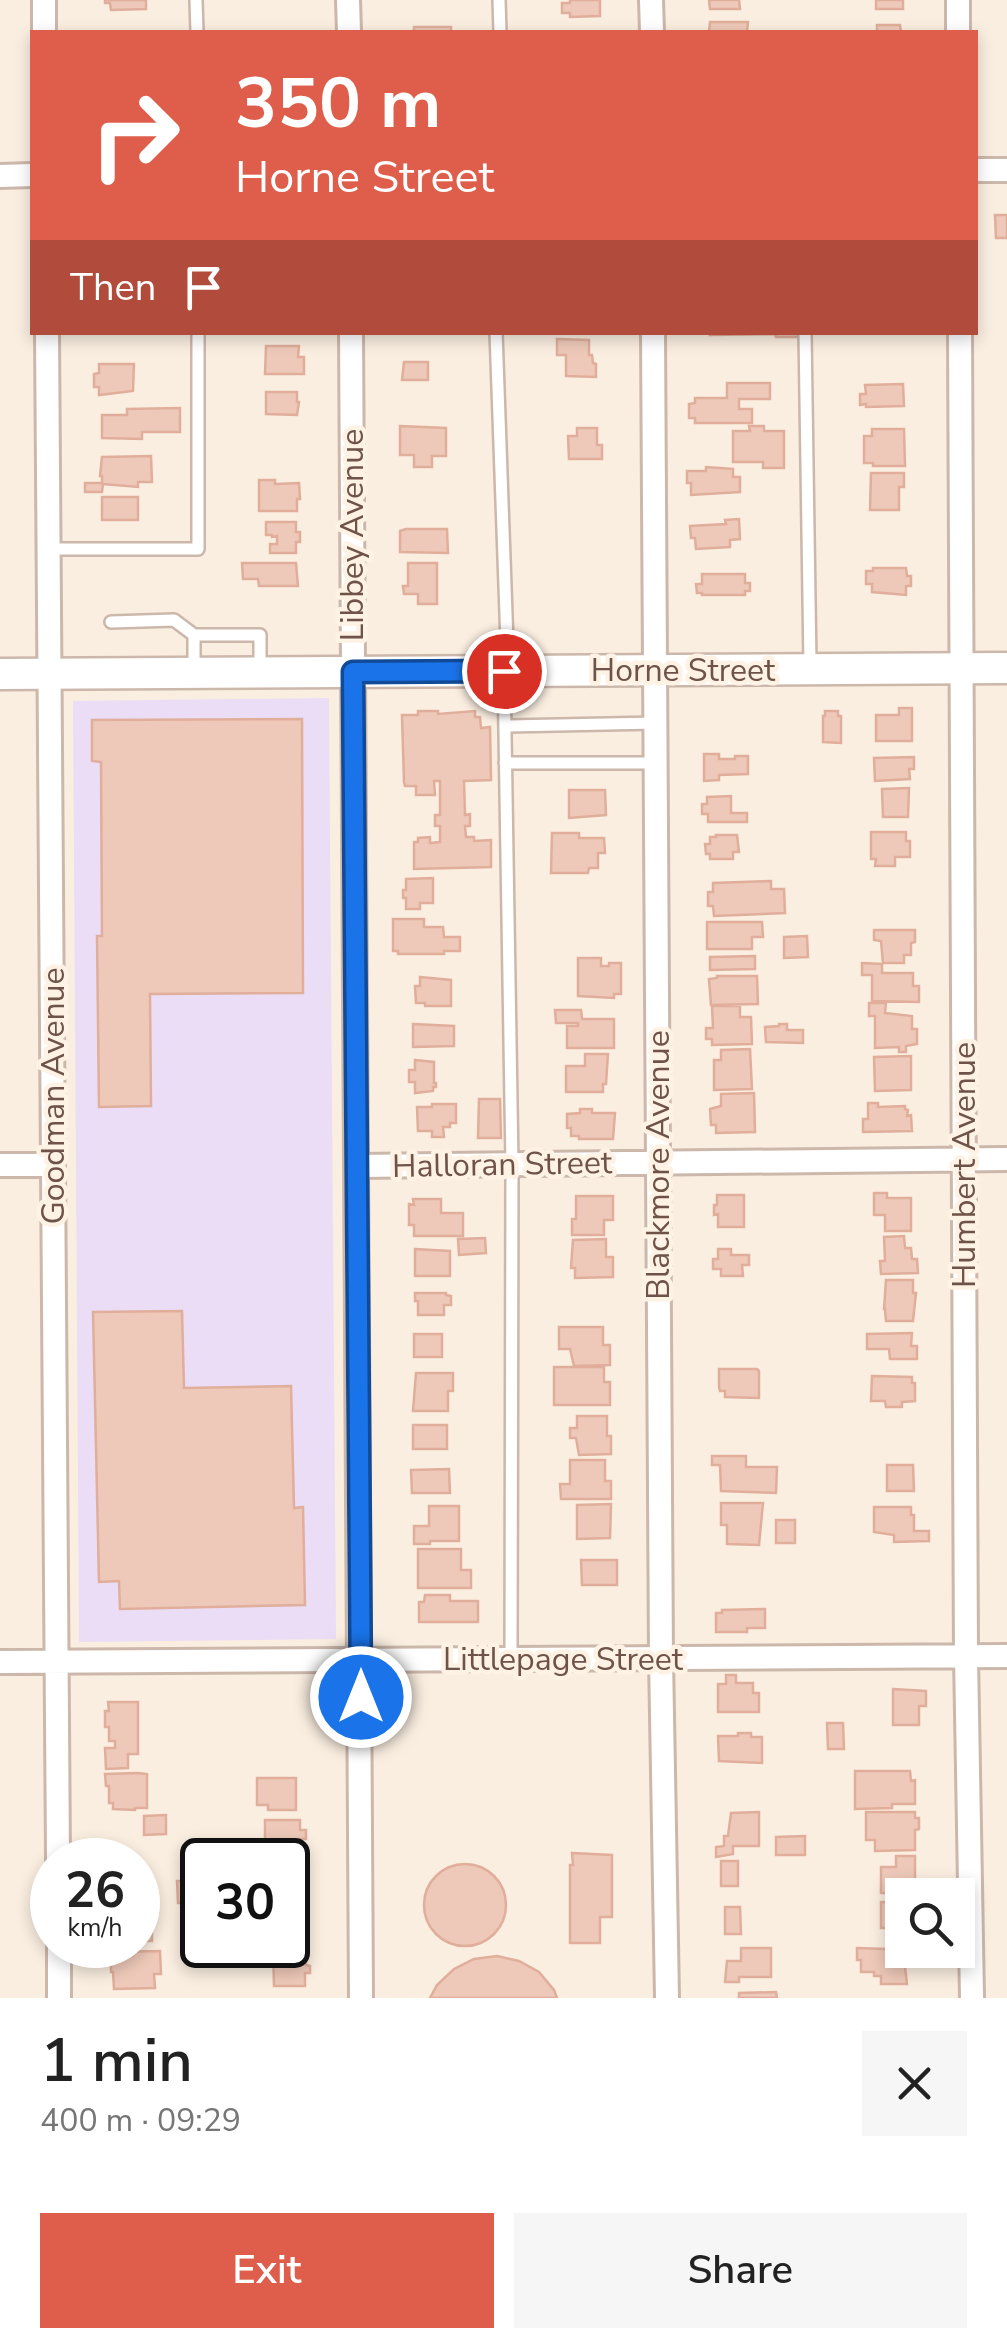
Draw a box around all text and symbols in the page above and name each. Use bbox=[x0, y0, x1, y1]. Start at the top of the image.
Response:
text: 350 m bbox=[235, 56, 441, 152]
icon: right bbox=[70, 70, 200, 200]
text: Horne Street bbox=[235, 147, 494, 208]
icon: arrive bbox=[176, 260, 231, 315]
text: Then bbox=[70, 262, 156, 313]
street label: Libbey Avenue bbox=[331, 429, 374, 641]
pin bbox=[462, 629, 547, 714]
icon: arrive bbox=[477, 644, 532, 699]
street label: Horne Street bbox=[591, 649, 776, 692]
street label: Goodman Avenue bbox=[32, 967, 75, 1225]
street label: Blackmore Avenue bbox=[637, 1030, 680, 1300]
street label: Humbert Avenue bbox=[943, 1042, 986, 1288]
street label: Halloran Street bbox=[392, 1141, 613, 1188]
street label: Littlepage Street bbox=[443, 1638, 684, 1681]
position arrow bbox=[309, 1645, 413, 1749]
speed limit sign: 30 bbox=[180, 1838, 310, 1968]
text: 26 bbox=[65, 1856, 125, 1925]
map controls bbox=[885, 1878, 975, 1968]
button: search bbox=[885, 1878, 975, 1968]
text: km/h bbox=[67, 1911, 123, 1945]
text: 1 min bbox=[40, 2020, 193, 2102]
button: close bbox=[862, 2031, 967, 2136]
text: 400 m · 09:29 bbox=[40, 2099, 241, 2142]
button: Exit bbox=[40, 2213, 494, 2328]
button: Share bbox=[514, 2213, 967, 2328]

